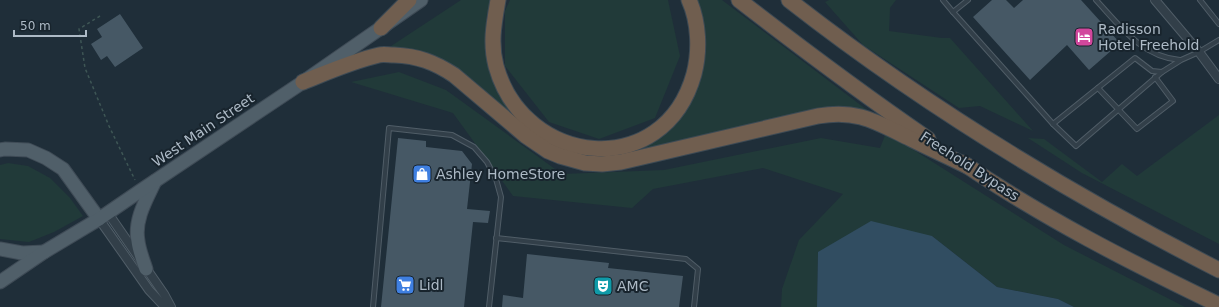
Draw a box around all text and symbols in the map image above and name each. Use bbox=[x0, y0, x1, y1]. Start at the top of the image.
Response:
scale bar bbox=[14, 12, 86, 38]
text: 50 m bbox=[20, 19, 51, 33]
place label: Radisson Hotel Freehold bbox=[1098, 21, 1199, 53]
hotel icon: Radisson Hotel Freehold bbox=[1073, 26, 1095, 48]
street label: West Main Street bbox=[149, 90, 257, 170]
street label: Freehold Bypass bbox=[918, 128, 1022, 204]
shop icon: Ashley HomeStore bbox=[411, 163, 433, 185]
place label: Ashley HomeStore bbox=[436, 166, 565, 182]
supermarket icon: Lidl bbox=[394, 274, 416, 296]
theatre icon: AMC bbox=[592, 275, 614, 297]
place label: Lidl bbox=[419, 277, 443, 293]
place label: AMC bbox=[617, 278, 649, 294]

